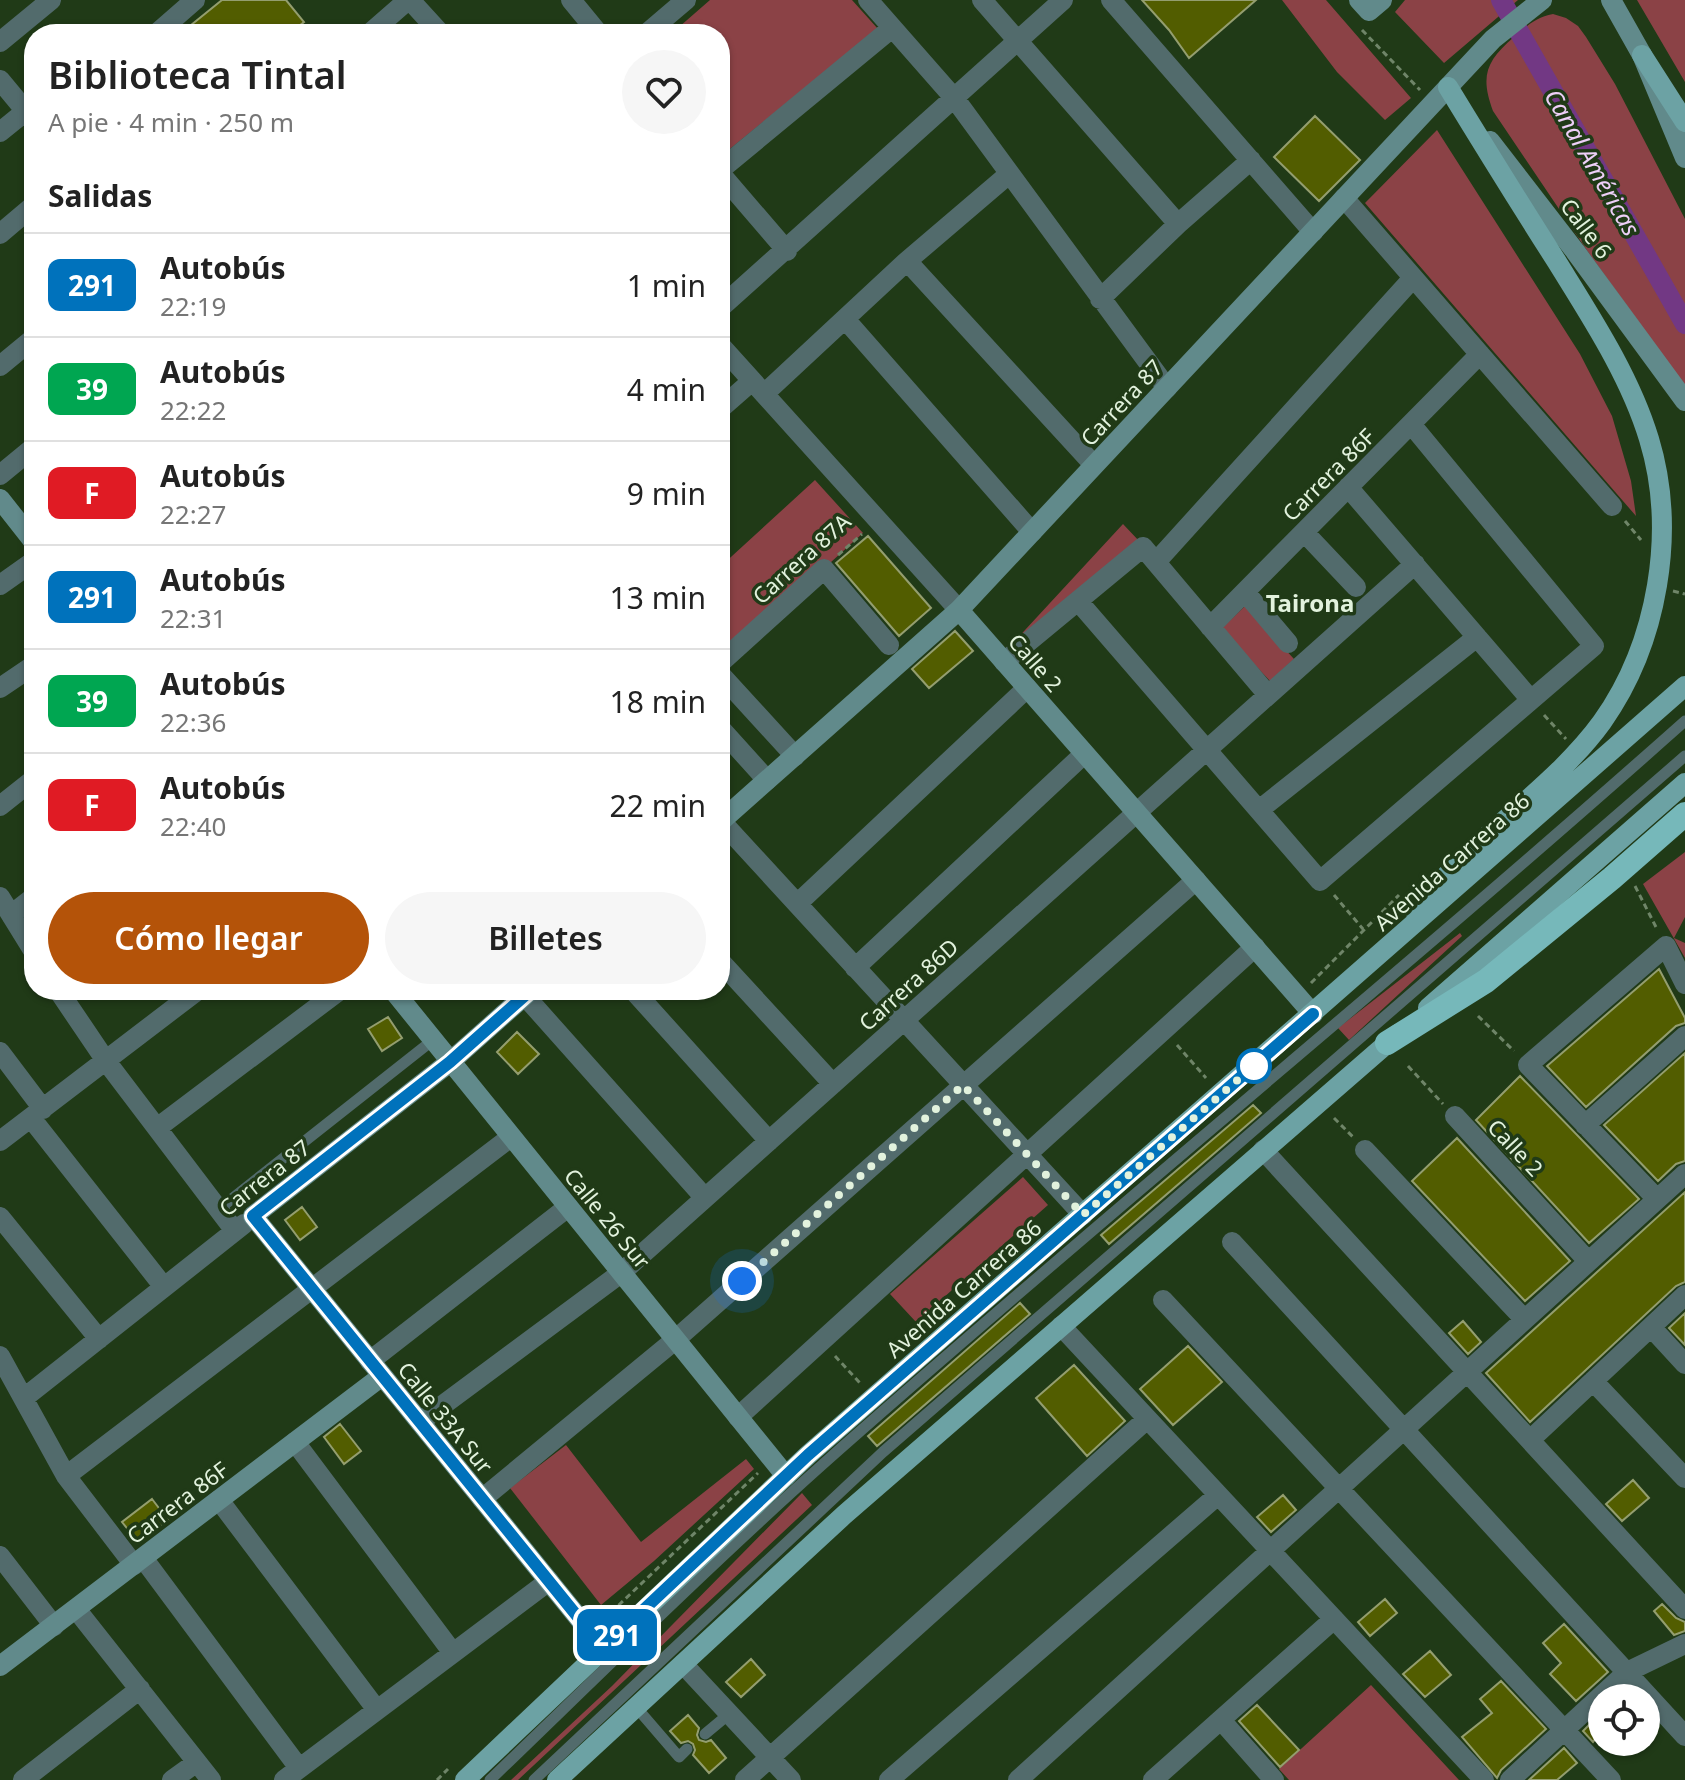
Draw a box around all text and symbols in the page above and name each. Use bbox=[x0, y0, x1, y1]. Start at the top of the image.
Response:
text: Biblioteca Tintal bbox=[48, 48, 346, 100]
button: heart bbox=[622, 50, 706, 134]
water label: Canal Américas bbox=[1538, 82, 1648, 242]
text: A pie · 4 min · 250 m bbox=[48, 104, 294, 140]
text: Salidas bbox=[48, 175, 152, 216]
street label: Calle 6 bbox=[1554, 192, 1620, 264]
text: Autobús bbox=[160, 247, 286, 288]
text: 1 min bbox=[627, 265, 706, 306]
text: 291 bbox=[68, 266, 116, 304]
text: 22:19 bbox=[160, 288, 226, 324]
text: Autobús bbox=[160, 351, 286, 392]
street label: Carrera 87 bbox=[1073, 352, 1169, 452]
text: 4 min bbox=[627, 369, 706, 410]
text: 39 bbox=[76, 370, 108, 408]
text: 22:22 bbox=[160, 392, 226, 428]
street label: Carrera 86F bbox=[1275, 421, 1381, 527]
text: Autobús bbox=[160, 455, 286, 496]
text: 9 min bbox=[627, 473, 706, 514]
text: F bbox=[84, 474, 100, 512]
text: 22:27 bbox=[160, 496, 226, 532]
street label: Carrera 87A bbox=[746, 505, 857, 610]
text: Autobús bbox=[160, 559, 286, 600]
text: 13 min bbox=[610, 577, 706, 618]
text: 291 bbox=[68, 578, 116, 616]
district label: Tairona bbox=[1266, 586, 1354, 619]
text: 22:31 bbox=[160, 600, 226, 636]
street label: Calle 2 bbox=[1002, 626, 1070, 698]
text: Autobús bbox=[160, 663, 286, 704]
text: 18 min bbox=[610, 681, 706, 722]
text: 39 bbox=[76, 682, 108, 720]
text: 22:36 bbox=[160, 704, 226, 740]
text: Autobús bbox=[160, 767, 286, 808]
text: 22 min bbox=[610, 785, 706, 826]
street label: Avenida Carrera 86 bbox=[1367, 785, 1535, 937]
text: F bbox=[84, 786, 100, 824]
text: 22:40 bbox=[160, 808, 226, 844]
button: Cómo llegar bbox=[48, 892, 369, 984]
button: Billetes bbox=[385, 892, 706, 984]
street label: Carrera 86D bbox=[852, 931, 964, 1037]
unlabelled marker bbox=[1237, 1049, 1271, 1083]
street label: Calle 2 bbox=[1482, 1112, 1550, 1182]
street label: Carrera 87 bbox=[212, 1132, 316, 1222]
street label: Calle 26 Sur bbox=[558, 1161, 658, 1275]
street label: Avenida Carrera 86 bbox=[879, 1212, 1047, 1364]
your location bbox=[722, 1261, 762, 1301]
street label: Calle 33A Sur bbox=[392, 1355, 500, 1479]
street label: Carrera 86F bbox=[120, 1454, 234, 1550]
line badge: 291 bbox=[571, 1609, 663, 1661]
text: 291 bbox=[593, 1616, 641, 1654]
map controls bbox=[1588, 1684, 1660, 1756]
button: locate bbox=[1588, 1684, 1660, 1756]

